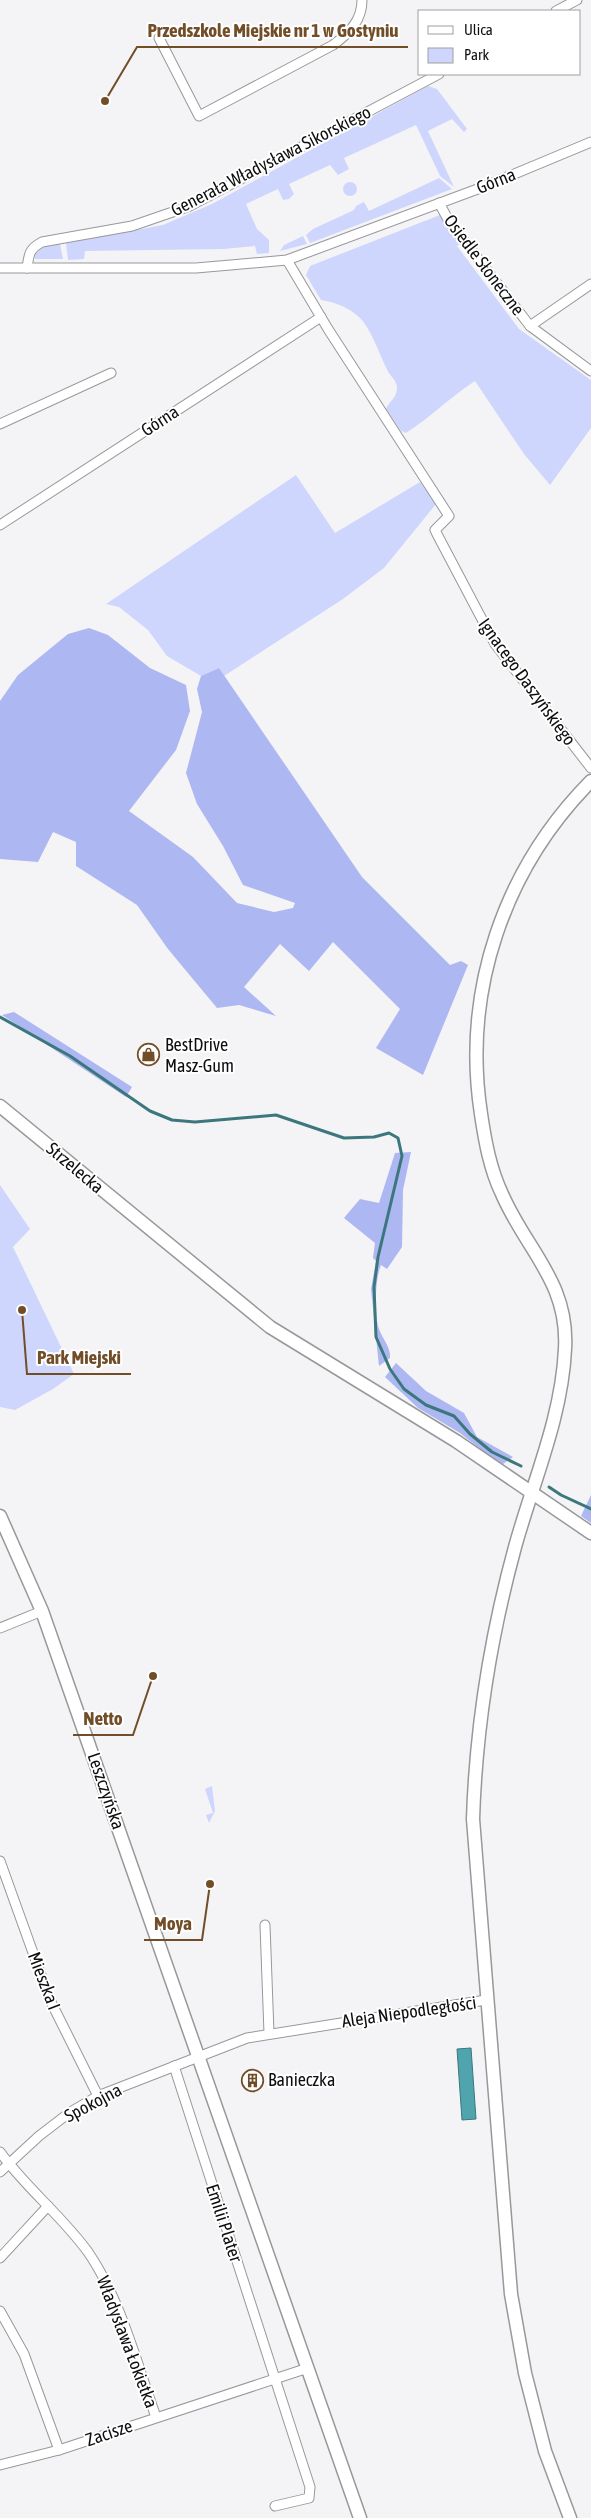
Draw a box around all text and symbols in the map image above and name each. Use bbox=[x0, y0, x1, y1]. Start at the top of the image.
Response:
legend bbox=[418, 10, 581, 75]
callout: Przedszkole Miejskie nr 1 w Gostyniu bbox=[137, 13, 408, 47]
text: Przedszkole Miejskie nr 1 w Gostyniu bbox=[148, 19, 398, 41]
text: Ulica bbox=[464, 21, 493, 38]
text: Park bbox=[464, 46, 489, 63]
street label: Generała Władysława Sikorskiego bbox=[167, 101, 374, 220]
street label: Górna bbox=[473, 163, 518, 198]
street label: Osiedle Słoneczne bbox=[440, 210, 529, 319]
street label: Górna bbox=[137, 401, 182, 440]
street label: Ignacego Daszyńskiego bbox=[474, 614, 581, 749]
place label: BestDrive Masz-Gum bbox=[165, 1034, 234, 1076]
shop icon: BestDrive Masz-Gum bbox=[137, 1043, 161, 1067]
street label: Strzelecka bbox=[42, 1138, 108, 1198]
callout: Park Miejski bbox=[27, 1340, 131, 1374]
text: Park Miejski bbox=[37, 1346, 121, 1368]
callout: Netto bbox=[73, 1701, 133, 1735]
text: Netto bbox=[83, 1707, 123, 1729]
street label: Leszczyńska bbox=[84, 1750, 129, 1832]
callout: Moya bbox=[144, 1906, 202, 1940]
text: Moya bbox=[154, 1912, 192, 1934]
street label: Mieszka I bbox=[24, 1949, 65, 2013]
street label: Aleja Niepodległości bbox=[340, 1992, 478, 2031]
building icon: Banieczka bbox=[240, 2068, 264, 2092]
place label: Banieczka bbox=[268, 2069, 335, 2090]
street label: Spokojna bbox=[61, 2079, 125, 2126]
street label: Emilii Plater bbox=[202, 2181, 247, 2265]
street label: Władysława Łokietka bbox=[93, 2273, 162, 2411]
street label: Zacisze bbox=[83, 2415, 135, 2450]

